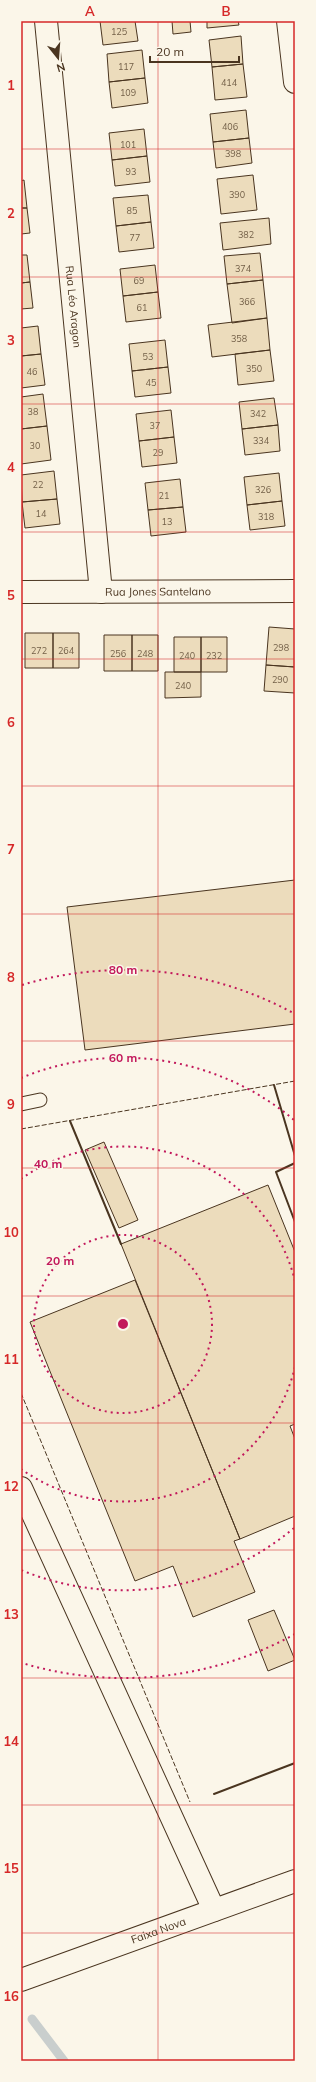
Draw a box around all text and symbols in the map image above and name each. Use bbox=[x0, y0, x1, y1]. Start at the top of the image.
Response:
text: A bbox=[85, 3, 95, 19]
text: B bbox=[222, 3, 231, 19]
house number: 125 bbox=[111, 26, 128, 37]
north arrow bbox=[38, 38, 78, 78]
scale bar bbox=[150, 38, 239, 64]
text: 20 m bbox=[156, 44, 184, 59]
text: N bbox=[55, 60, 67, 75]
house number: 117 bbox=[118, 61, 134, 72]
text: 1 bbox=[7, 77, 15, 93]
house number: 414 bbox=[221, 77, 238, 88]
house number: 109 bbox=[120, 87, 136, 98]
house number: 406 bbox=[222, 121, 238, 132]
house number: 101 bbox=[120, 139, 136, 150]
house number: 398 bbox=[225, 148, 241, 159]
house number: 93 bbox=[126, 166, 136, 177]
house number: 390 bbox=[229, 189, 245, 200]
text: 2 bbox=[7, 205, 15, 221]
house number: 85 bbox=[127, 205, 138, 216]
house number: 382 bbox=[238, 229, 254, 240]
house number: 77 bbox=[130, 232, 140, 243]
house number: 374 bbox=[235, 263, 252, 274]
street label: Rua Léo Aragon bbox=[63, 265, 84, 348]
house number: 69 bbox=[134, 275, 144, 286]
house number: 366 bbox=[239, 296, 255, 307]
house number: 61 bbox=[137, 302, 147, 313]
text: 3 bbox=[7, 332, 15, 348]
house number: 358 bbox=[231, 333, 247, 344]
house number: 53 bbox=[143, 351, 153, 362]
house number: 350 bbox=[246, 363, 262, 374]
house number: 46 bbox=[27, 366, 37, 377]
house number: 45 bbox=[146, 377, 157, 388]
house number: 38 bbox=[28, 406, 38, 417]
house number: 342 bbox=[250, 408, 266, 419]
house number: 37 bbox=[150, 420, 160, 431]
house number: 334 bbox=[253, 435, 270, 446]
house number: 30 bbox=[30, 440, 40, 451]
house number: 29 bbox=[153, 447, 163, 458]
text: 4 bbox=[7, 459, 15, 475]
house number: 22 bbox=[33, 479, 43, 490]
house number: 326 bbox=[255, 484, 271, 495]
house number: 21 bbox=[159, 490, 169, 501]
house number: 14 bbox=[36, 508, 47, 519]
house number: 318 bbox=[258, 511, 274, 522]
house number: 13 bbox=[162, 516, 172, 527]
street label: Rua Jones Santelano bbox=[105, 584, 211, 599]
text: 5 bbox=[7, 587, 15, 603]
house number: 298 bbox=[273, 642, 289, 653]
house number: 272 bbox=[31, 645, 47, 656]
house number: 264 bbox=[58, 645, 75, 656]
house number: 256 bbox=[110, 648, 126, 659]
house number: 248 bbox=[137, 648, 153, 659]
house number: 240 bbox=[179, 650, 195, 661]
house number: 232 bbox=[206, 650, 222, 661]
house number: 290 bbox=[272, 674, 288, 685]
house number: 240 bbox=[175, 680, 191, 691]
text: 6 bbox=[7, 714, 15, 730]
text: 7 bbox=[7, 841, 15, 857]
text: 80 m bbox=[109, 962, 137, 977]
text: 8 bbox=[7, 969, 15, 985]
text: 60 m bbox=[109, 1050, 137, 1065]
text: 9 bbox=[7, 1096, 15, 1112]
text: 40 m bbox=[34, 1156, 62, 1171]
text: 10 bbox=[3, 1224, 19, 1240]
text: 20 m bbox=[46, 1253, 74, 1268]
centre of rings bbox=[116, 1317, 130, 1331]
text: 11 bbox=[3, 1351, 19, 1367]
text: 12 bbox=[3, 1478, 19, 1494]
text: 13 bbox=[3, 1606, 19, 1622]
text: 14 bbox=[3, 1733, 19, 1749]
text: 15 bbox=[3, 1860, 19, 1876]
street label: Faixa Nova bbox=[129, 1914, 188, 1947]
text: 16 bbox=[3, 1988, 19, 2004]

